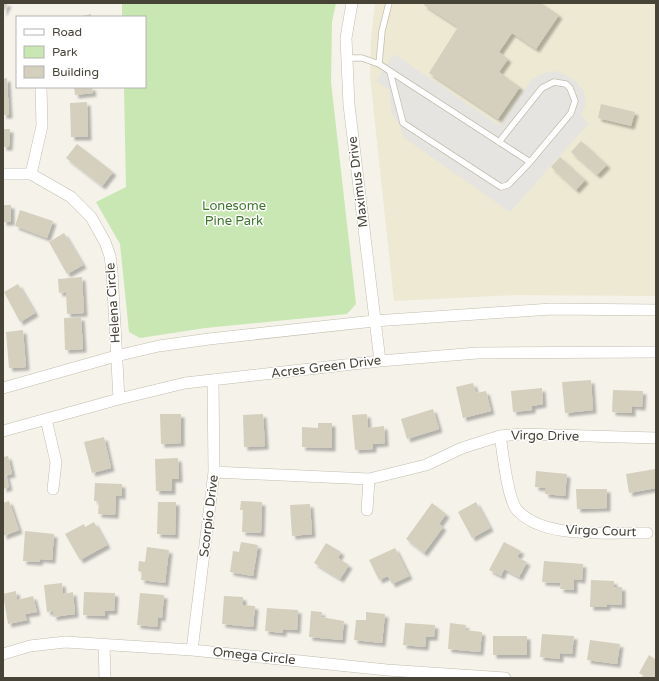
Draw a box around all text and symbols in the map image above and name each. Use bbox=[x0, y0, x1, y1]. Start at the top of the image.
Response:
legend bbox=[16, 16, 146, 88]
text: Road bbox=[52, 25, 82, 39]
text: Park bbox=[52, 45, 78, 59]
text: Building bbox=[52, 65, 99, 79]
street label: Maximus Drive bbox=[344, 136, 372, 228]
park label: Lonesome Pine Park bbox=[202, 198, 266, 229]
street label: Helena Circle bbox=[102, 262, 124, 344]
street label: Acres Green Drive bbox=[270, 352, 382, 382]
street label: Virgo Drive bbox=[511, 427, 579, 445]
street label: Scorpio Drive bbox=[196, 474, 222, 558]
street label: Virgo Court bbox=[565, 522, 637, 540]
street label: Omega Circle bbox=[212, 644, 296, 668]

